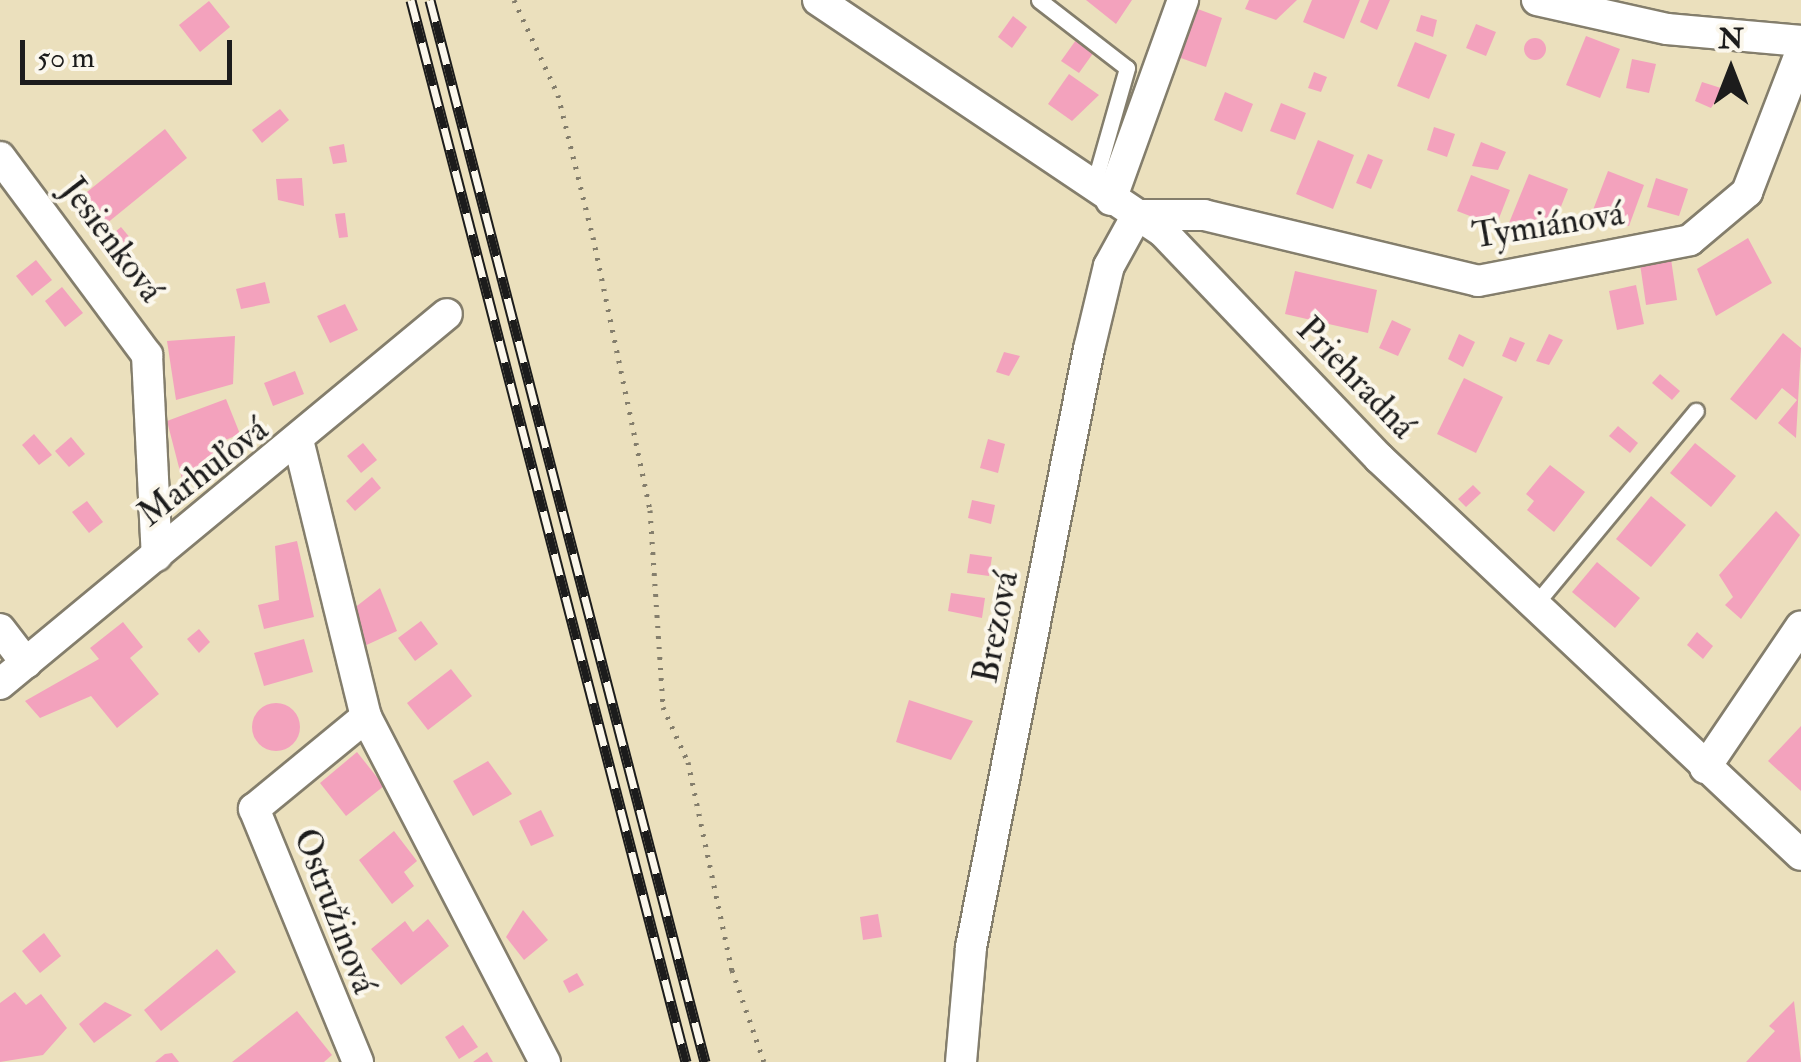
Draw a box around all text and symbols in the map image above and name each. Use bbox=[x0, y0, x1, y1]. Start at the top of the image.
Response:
scale bar bbox=[25, 20, 238, 82]
north arrow bbox=[1681, 20, 1781, 120]
text: N bbox=[1718, 22, 1744, 57]
text: 50 m bbox=[37, 39, 95, 76]
street label: Jesienková bbox=[52, 170, 172, 310]
street label: Tymiánová bbox=[1469, 192, 1627, 258]
street label: Priehradná bbox=[1288, 309, 1424, 447]
street label: Marhuľová bbox=[130, 408, 276, 536]
street label: Brezová bbox=[965, 567, 1027, 687]
street label: Ostružinová bbox=[284, 823, 386, 999]

